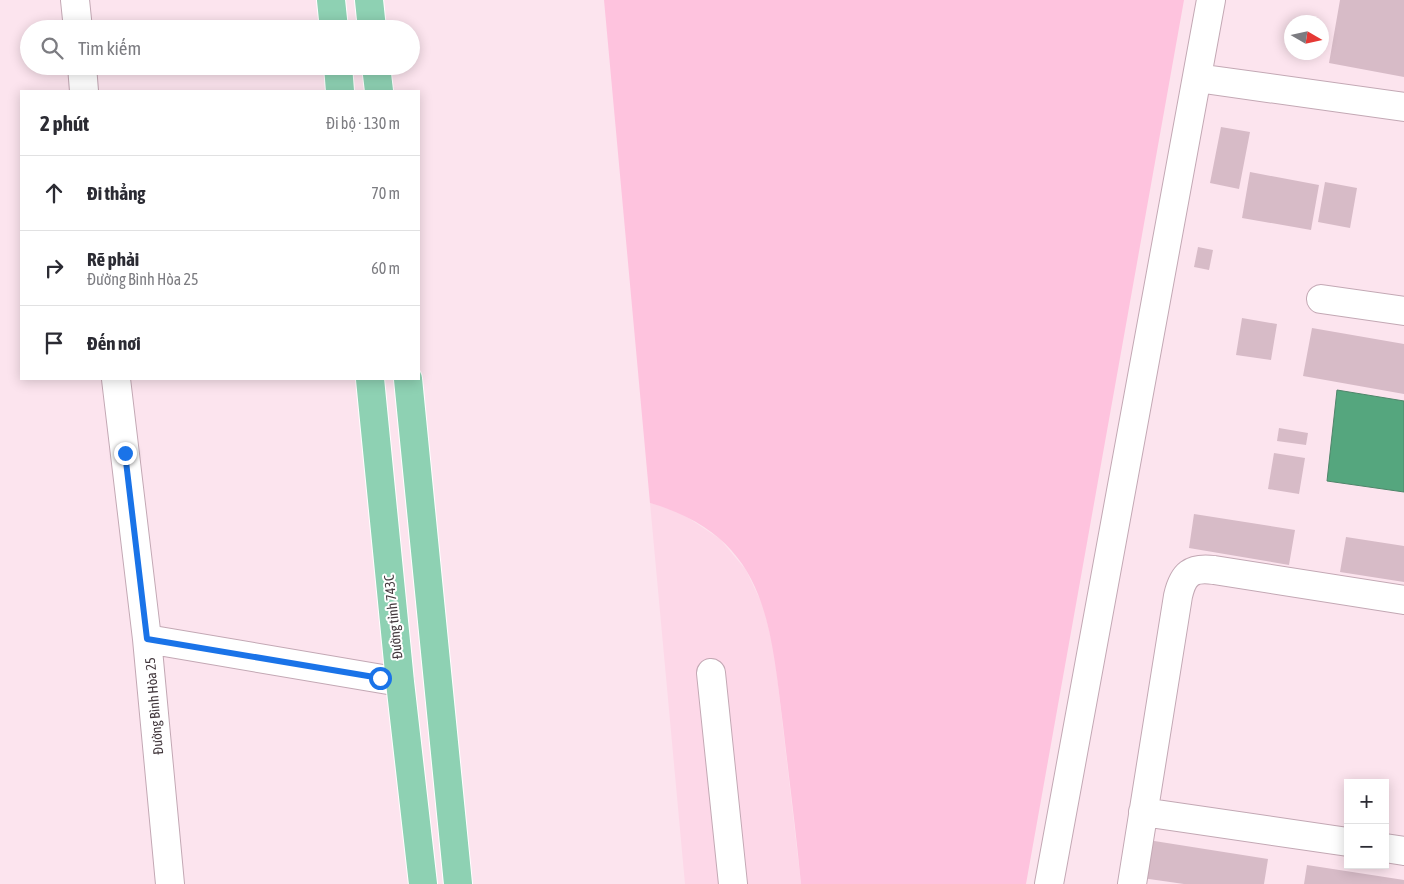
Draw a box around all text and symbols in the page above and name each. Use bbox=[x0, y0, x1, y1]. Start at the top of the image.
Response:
north arrow bbox=[1284, 15, 1329, 60]
search box bbox=[20, 20, 420, 75]
icon: search bbox=[38, 34, 66, 62]
text: Tìm kiếm bbox=[78, 37, 141, 59]
text: 2 phút bbox=[40, 111, 89, 135]
text: Đi bộ · 130 m bbox=[326, 114, 400, 132]
icon: ahead bbox=[40, 179, 68, 207]
text: Đi thẳng bbox=[87, 182, 146, 204]
text: 70 m bbox=[371, 184, 400, 202]
text: Rẽ phải bbox=[87, 248, 139, 270]
icon: right bbox=[40, 254, 68, 282]
text: 60 m bbox=[371, 259, 400, 277]
text: Đường Bình Hòa 25 bbox=[87, 270, 199, 288]
icon: arrive bbox=[40, 329, 68, 357]
text: Đến nơi bbox=[87, 332, 141, 354]
route end bbox=[114, 442, 137, 465]
street label: Đường tỉnh 743C bbox=[381, 573, 405, 660]
street label: Đường Bình Hòa 25 bbox=[142, 657, 166, 755]
route start bbox=[369, 667, 392, 690]
map controls bbox=[1344, 779, 1389, 869]
button: + bbox=[1344, 779, 1389, 824]
button: − bbox=[1344, 824, 1389, 869]

